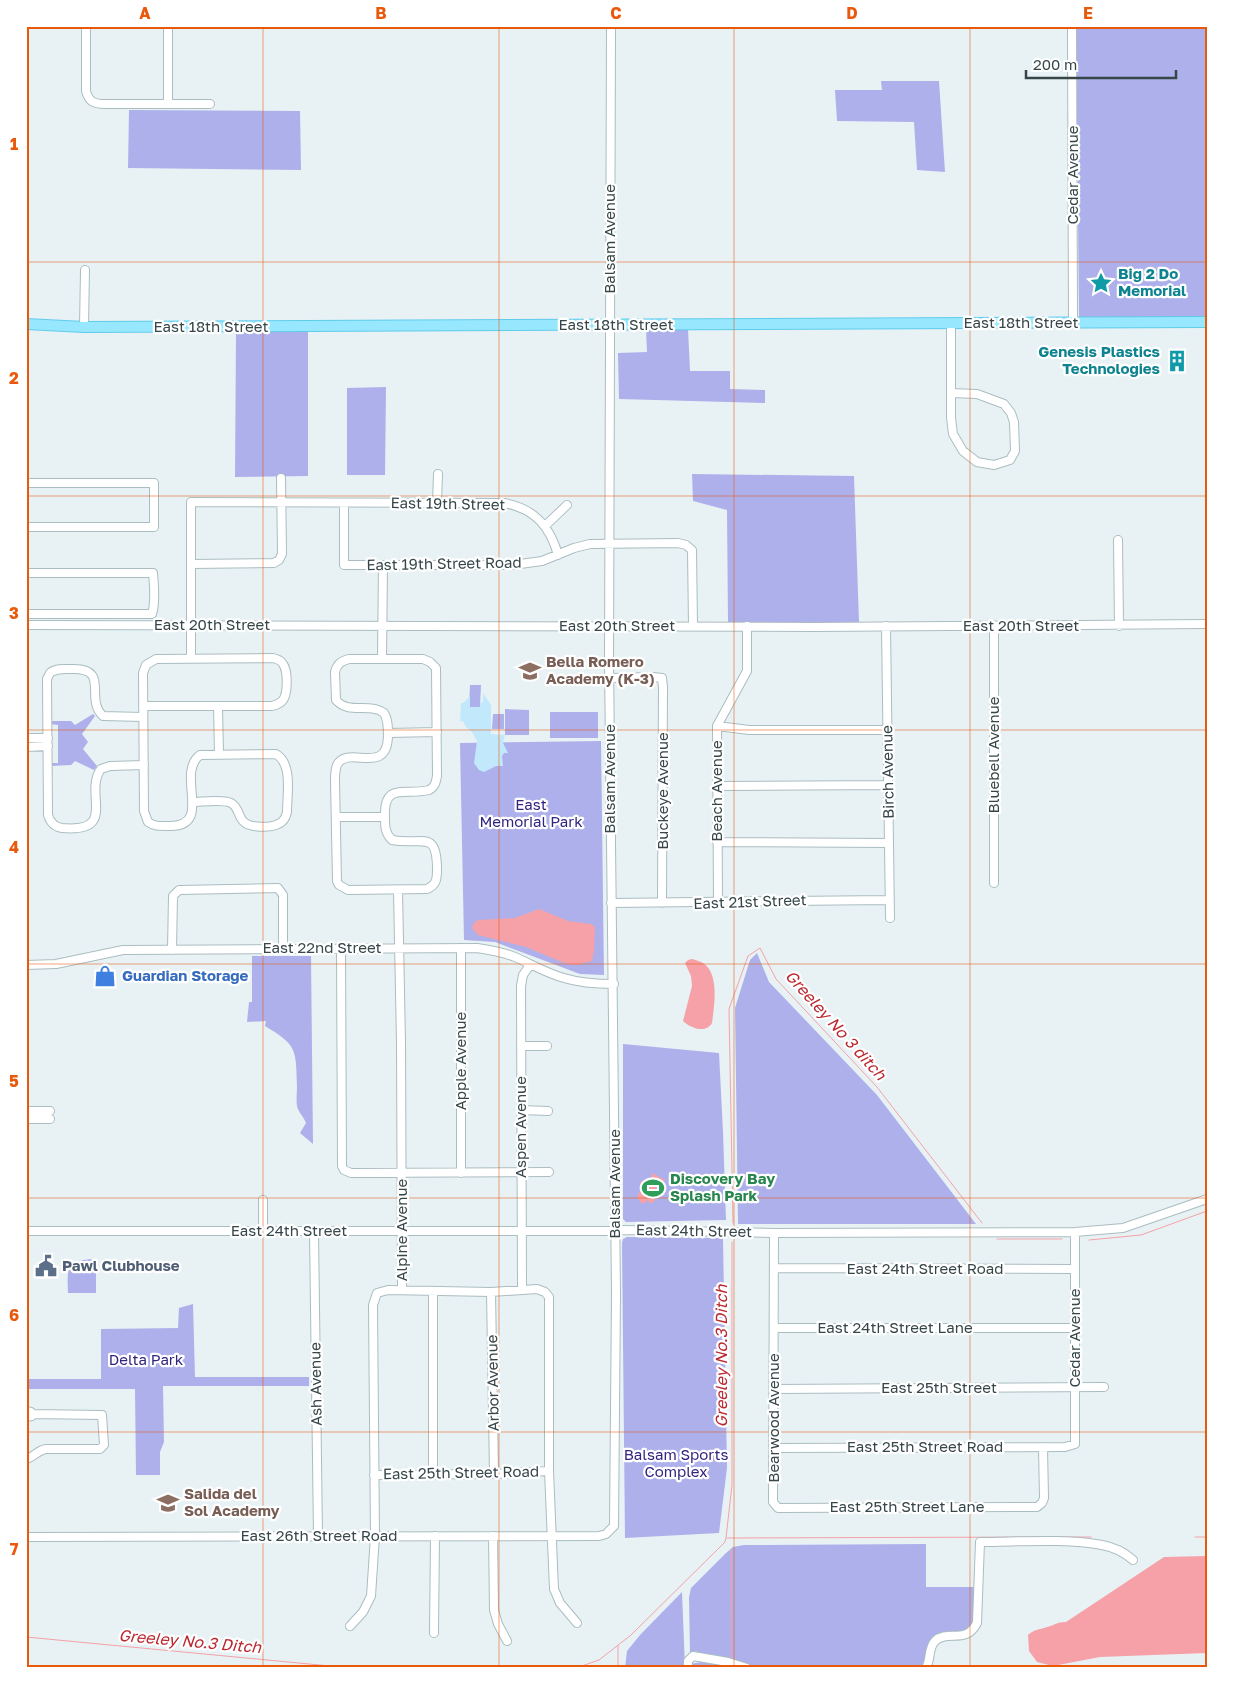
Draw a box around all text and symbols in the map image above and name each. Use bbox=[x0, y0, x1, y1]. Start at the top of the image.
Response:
text: A bbox=[139, 3, 151, 23]
text: B bbox=[375, 3, 387, 23]
text: C bbox=[610, 3, 622, 23]
text: D bbox=[846, 3, 858, 23]
text: E bbox=[1083, 3, 1093, 23]
scale bar bbox=[1026, 48, 1176, 80]
text: 200 m bbox=[1033, 55, 1077, 73]
street label: Cedar Avenue bbox=[1063, 125, 1081, 225]
text: 1 bbox=[10, 134, 18, 154]
street label: Balsam Avenue bbox=[600, 184, 618, 294]
place label: Big 2 Do Memorial bbox=[1118, 264, 1186, 299]
place icon: Big 2 Do Memorial bbox=[1088, 270, 1114, 296]
street label: East 18th Street bbox=[964, 313, 1078, 331]
street label: East 18th Street bbox=[559, 315, 673, 333]
street label: East 18th Street bbox=[154, 317, 268, 335]
place label: Genesis Plastics Technologies bbox=[1038, 342, 1160, 377]
building icon: Genesis Plastics Technologies bbox=[1164, 348, 1190, 374]
text: 2 bbox=[9, 368, 19, 388]
street label: East 19th Street bbox=[390, 493, 506, 513]
street label: East 19th Street Road bbox=[366, 553, 522, 573]
text: 3 bbox=[9, 603, 19, 623]
street label: East 20th Street bbox=[154, 615, 270, 633]
street label: East 20th Street bbox=[559, 616, 675, 634]
street label: East 20th Street bbox=[963, 616, 1079, 634]
place label: Bella Romero Academy (K-3) bbox=[546, 652, 655, 687]
school or university icon: Bella Romero Academy (K-3) bbox=[517, 658, 543, 684]
street label: Bluebell Avenue bbox=[984, 696, 1002, 813]
street label: Balsam Avenue bbox=[600, 724, 618, 834]
street label: Birch Avenue bbox=[877, 725, 897, 819]
street label: Buckeye Avenue bbox=[653, 732, 671, 850]
street label: Beach Avenue bbox=[707, 740, 725, 842]
park label: East Memorial Park bbox=[479, 795, 583, 830]
text: 4 bbox=[9, 837, 19, 857]
street label: East 21st Street bbox=[693, 890, 807, 912]
street label: East 22nd Street bbox=[262, 938, 382, 956]
shop icon: Guardian Storage bbox=[92, 963, 118, 989]
place label: Guardian Storage bbox=[122, 966, 249, 984]
water label: Greeley No 3 ditch bbox=[781, 966, 891, 1085]
street label: Apple Avenue bbox=[451, 1011, 469, 1110]
text: 5 bbox=[9, 1071, 19, 1091]
street label: Aspen Avenue bbox=[511, 1076, 529, 1178]
street label: Balsam Avenue bbox=[605, 1129, 623, 1239]
place label: Discovery Bay Splash Park bbox=[670, 1169, 775, 1204]
sports icon: Discovery Bay Splash Park bbox=[640, 1175, 666, 1201]
street label: Alpine Avenue bbox=[392, 1178, 410, 1281]
street label: East 24th Street bbox=[636, 1220, 752, 1240]
street label: East 24th Street bbox=[231, 1221, 347, 1239]
public building icon: Pawl Clubhouse bbox=[33, 1253, 59, 1279]
place label: Pawl Clubhouse bbox=[62, 1256, 180, 1274]
street label: East 24th Street Road bbox=[847, 1259, 1003, 1277]
water label: Greeley No.3 Ditch bbox=[711, 1283, 731, 1427]
street label: Cedar Avenue bbox=[1065, 1288, 1083, 1388]
text: 6 bbox=[9, 1305, 19, 1325]
street label: East 24th Street Lane bbox=[817, 1318, 973, 1336]
street label: Arbor Avenue bbox=[482, 1334, 502, 1432]
street label: Ash Avenue bbox=[305, 1342, 325, 1426]
park label: Delta Park bbox=[109, 1350, 184, 1368]
street label: Bearwood Avenue bbox=[764, 1353, 782, 1483]
street label: East 25th Street bbox=[881, 1378, 997, 1396]
street label: East 25th Street Road bbox=[847, 1437, 1003, 1455]
park label: Balsam Sports Complex bbox=[624, 1445, 728, 1480]
street label: East 25th Street Road bbox=[383, 1462, 539, 1482]
place label: Salida del Sol Academy bbox=[184, 1484, 280, 1519]
school or university icon: Salida del Sol Academy bbox=[155, 1490, 181, 1516]
street label: East 25th Street Lane bbox=[830, 1497, 985, 1515]
street label: East 26th Street Road bbox=[241, 1526, 397, 1544]
text: 7 bbox=[10, 1539, 19, 1559]
water label: Greeley No.3 Ditch bbox=[118, 1625, 263, 1657]

